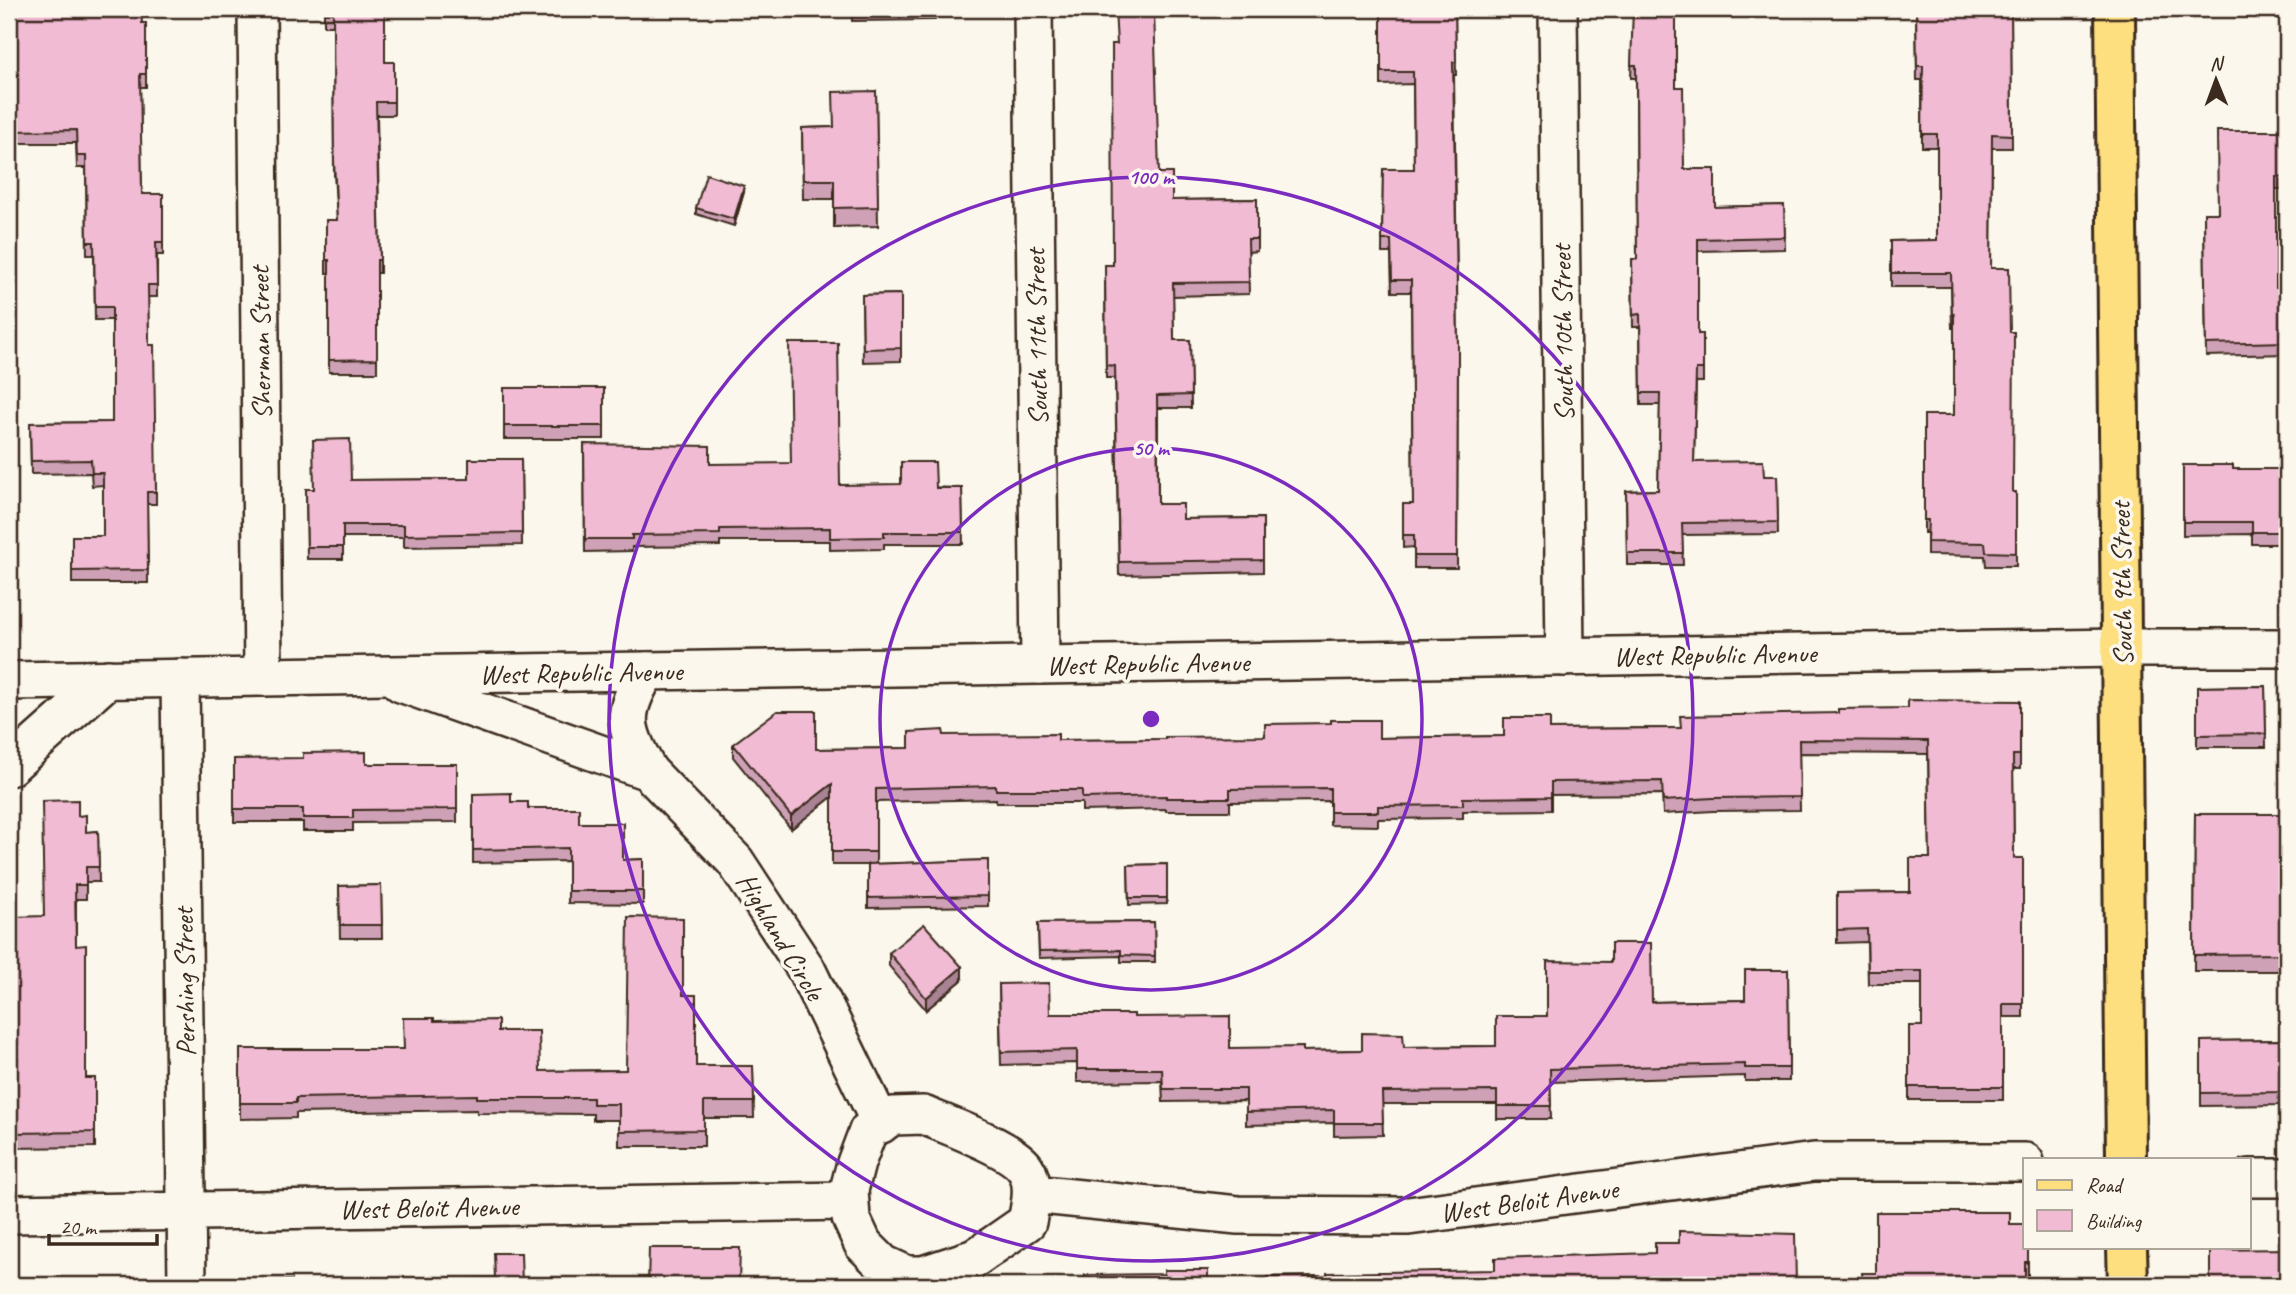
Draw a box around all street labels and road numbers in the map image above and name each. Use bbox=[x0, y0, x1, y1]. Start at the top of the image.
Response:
street label: South 10th Street bbox=[1543, 242, 1582, 422]
street label: South 11th Street bbox=[1017, 246, 1056, 426]
street label: Sherman Street bbox=[242, 263, 279, 420]
street label: South 9th Street bbox=[2103, 499, 2140, 666]
street label: West Republic Avenue bbox=[1613, 635, 1819, 674]
street label: West Republic Avenue bbox=[1046, 644, 1252, 683]
street label: West Republic Avenue bbox=[479, 653, 685, 692]
street label: Highland Circle bbox=[729, 866, 833, 1008]
street label: Pershing Street bbox=[166, 905, 203, 1057]
street label: West Beloit Avenue bbox=[1438, 1170, 1622, 1230]
street label: West Beloit Avenue bbox=[339, 1188, 521, 1227]

